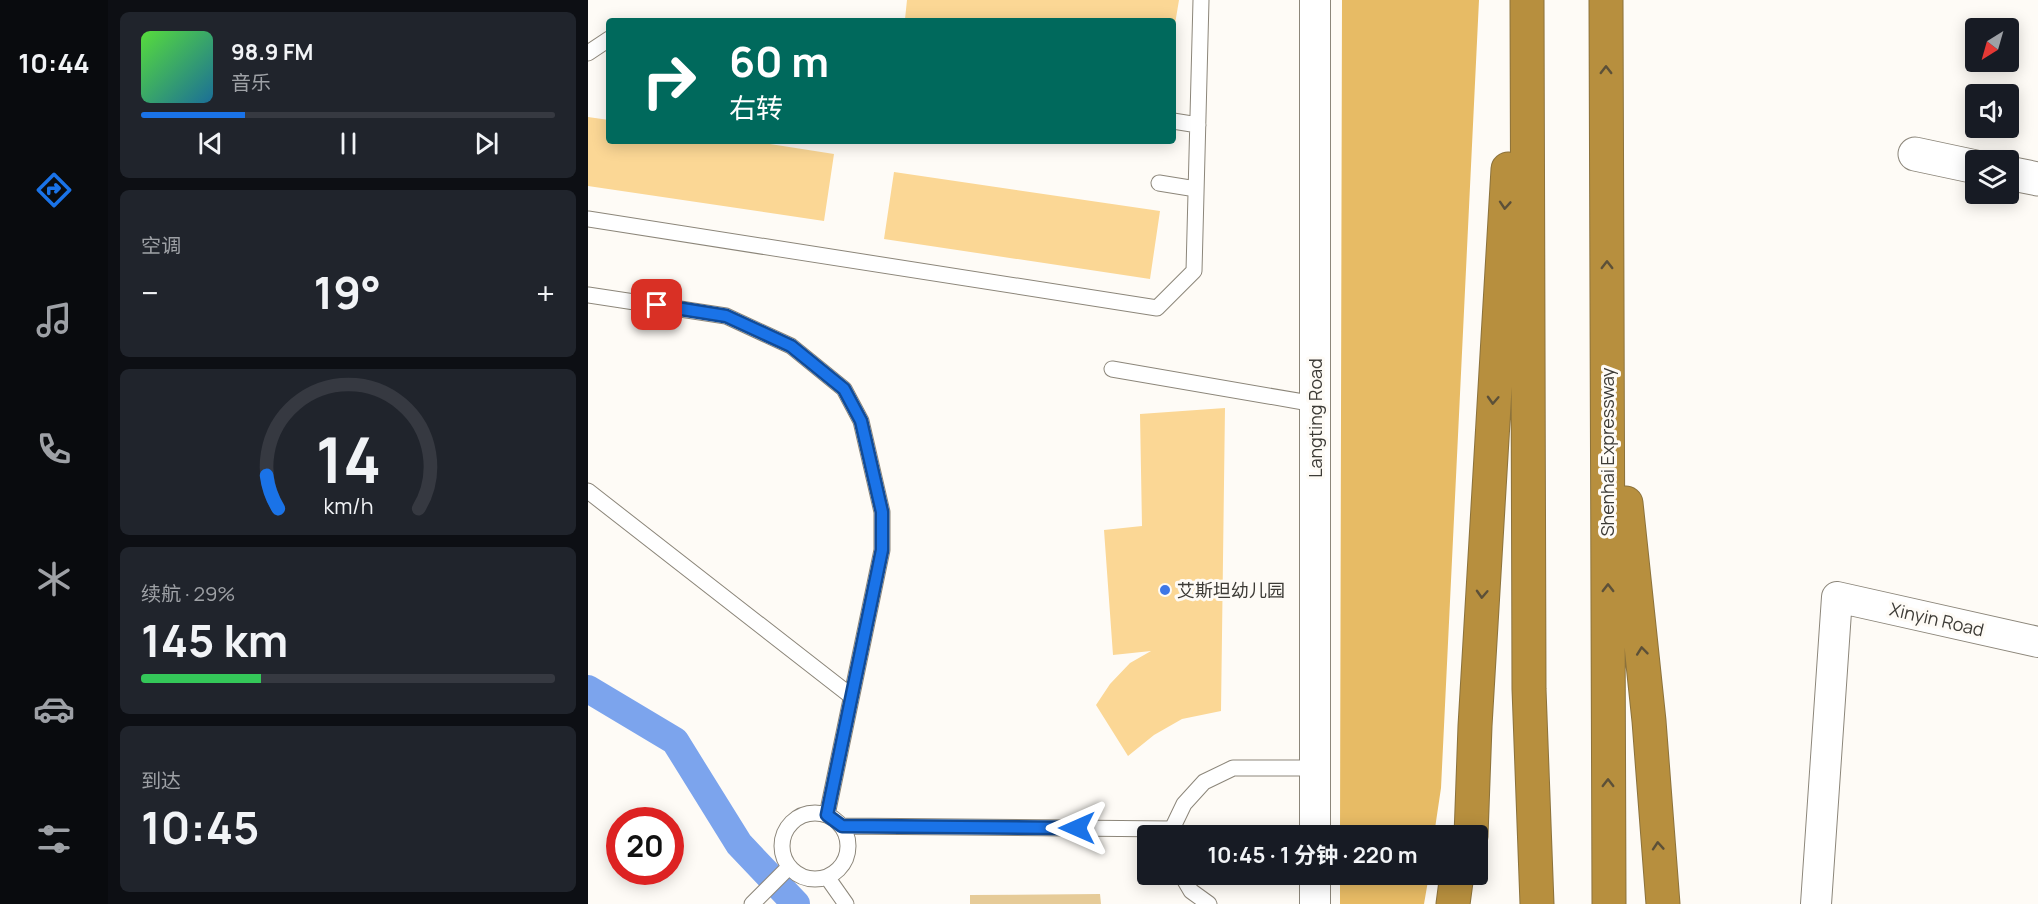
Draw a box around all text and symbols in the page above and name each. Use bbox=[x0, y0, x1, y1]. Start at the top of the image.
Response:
north arrow bbox=[1965, 18, 2019, 72]
map controls bbox=[1965, 18, 2019, 204]
text: 60 m bbox=[729, 32, 829, 90]
text: 98.9 FM bbox=[231, 37, 313, 67]
icon: right bbox=[630, 42, 708, 120]
text: 10:44 bbox=[18, 44, 90, 81]
one-way arrow bbox=[1600, 66, 1612, 75]
text: 音乐 bbox=[231, 69, 271, 96]
button: sound bbox=[1965, 84, 2019, 138]
text: 右转 bbox=[729, 89, 783, 126]
icon: previous bbox=[194, 127, 227, 160]
icon: pause bbox=[332, 127, 365, 160]
icon: next bbox=[470, 127, 503, 160]
button: layers bbox=[1965, 150, 2019, 204]
icon: directions bbox=[33, 169, 75, 211]
one-way arrow bbox=[1499, 201, 1512, 210]
text: 空调 bbox=[141, 232, 181, 259]
text: 19° bbox=[313, 261, 381, 323]
one-way arrow bbox=[1601, 261, 1613, 270]
text: − bbox=[141, 270, 159, 315]
text: + bbox=[536, 270, 555, 315]
pin bbox=[631, 279, 682, 330]
icon: arrive bbox=[640, 288, 673, 321]
icon: music bbox=[33, 299, 75, 341]
street label: Langting Road bbox=[1303, 358, 1327, 478]
street label: Shenhai Expressway bbox=[1595, 367, 1619, 537]
one-way arrow bbox=[1487, 395, 1500, 404]
text: 14 bbox=[315, 416, 381, 502]
icon: phone bbox=[33, 428, 75, 470]
text: km/h bbox=[323, 491, 373, 520]
icon: climate bbox=[33, 558, 75, 600]
place label: 艾斯坦幼儿园 bbox=[1177, 578, 1285, 602]
text: 续航 · 29% bbox=[141, 580, 235, 607]
marker: 艾斯坦幼儿园 bbox=[1158, 583, 1172, 597]
one-way arrow bbox=[1602, 583, 1614, 592]
one-way arrow bbox=[1476, 590, 1489, 599]
street label: Xinyin Road bbox=[1887, 596, 1987, 642]
text: 145 km bbox=[141, 609, 288, 671]
one-way arrow bbox=[1636, 647, 1649, 656]
icon: car bbox=[33, 688, 75, 730]
text: 到达 bbox=[141, 767, 181, 794]
one-way arrow bbox=[1602, 778, 1614, 787]
text: 10:45 bbox=[141, 796, 260, 858]
position arrow bbox=[1045, 796, 1109, 860]
speed limit sign: 20 bbox=[606, 807, 684, 885]
icon: filters bbox=[33, 818, 75, 860]
text: 10:45 · 1 分钟 · 220 m bbox=[1207, 840, 1418, 870]
one-way arrow bbox=[1652, 841, 1665, 850]

